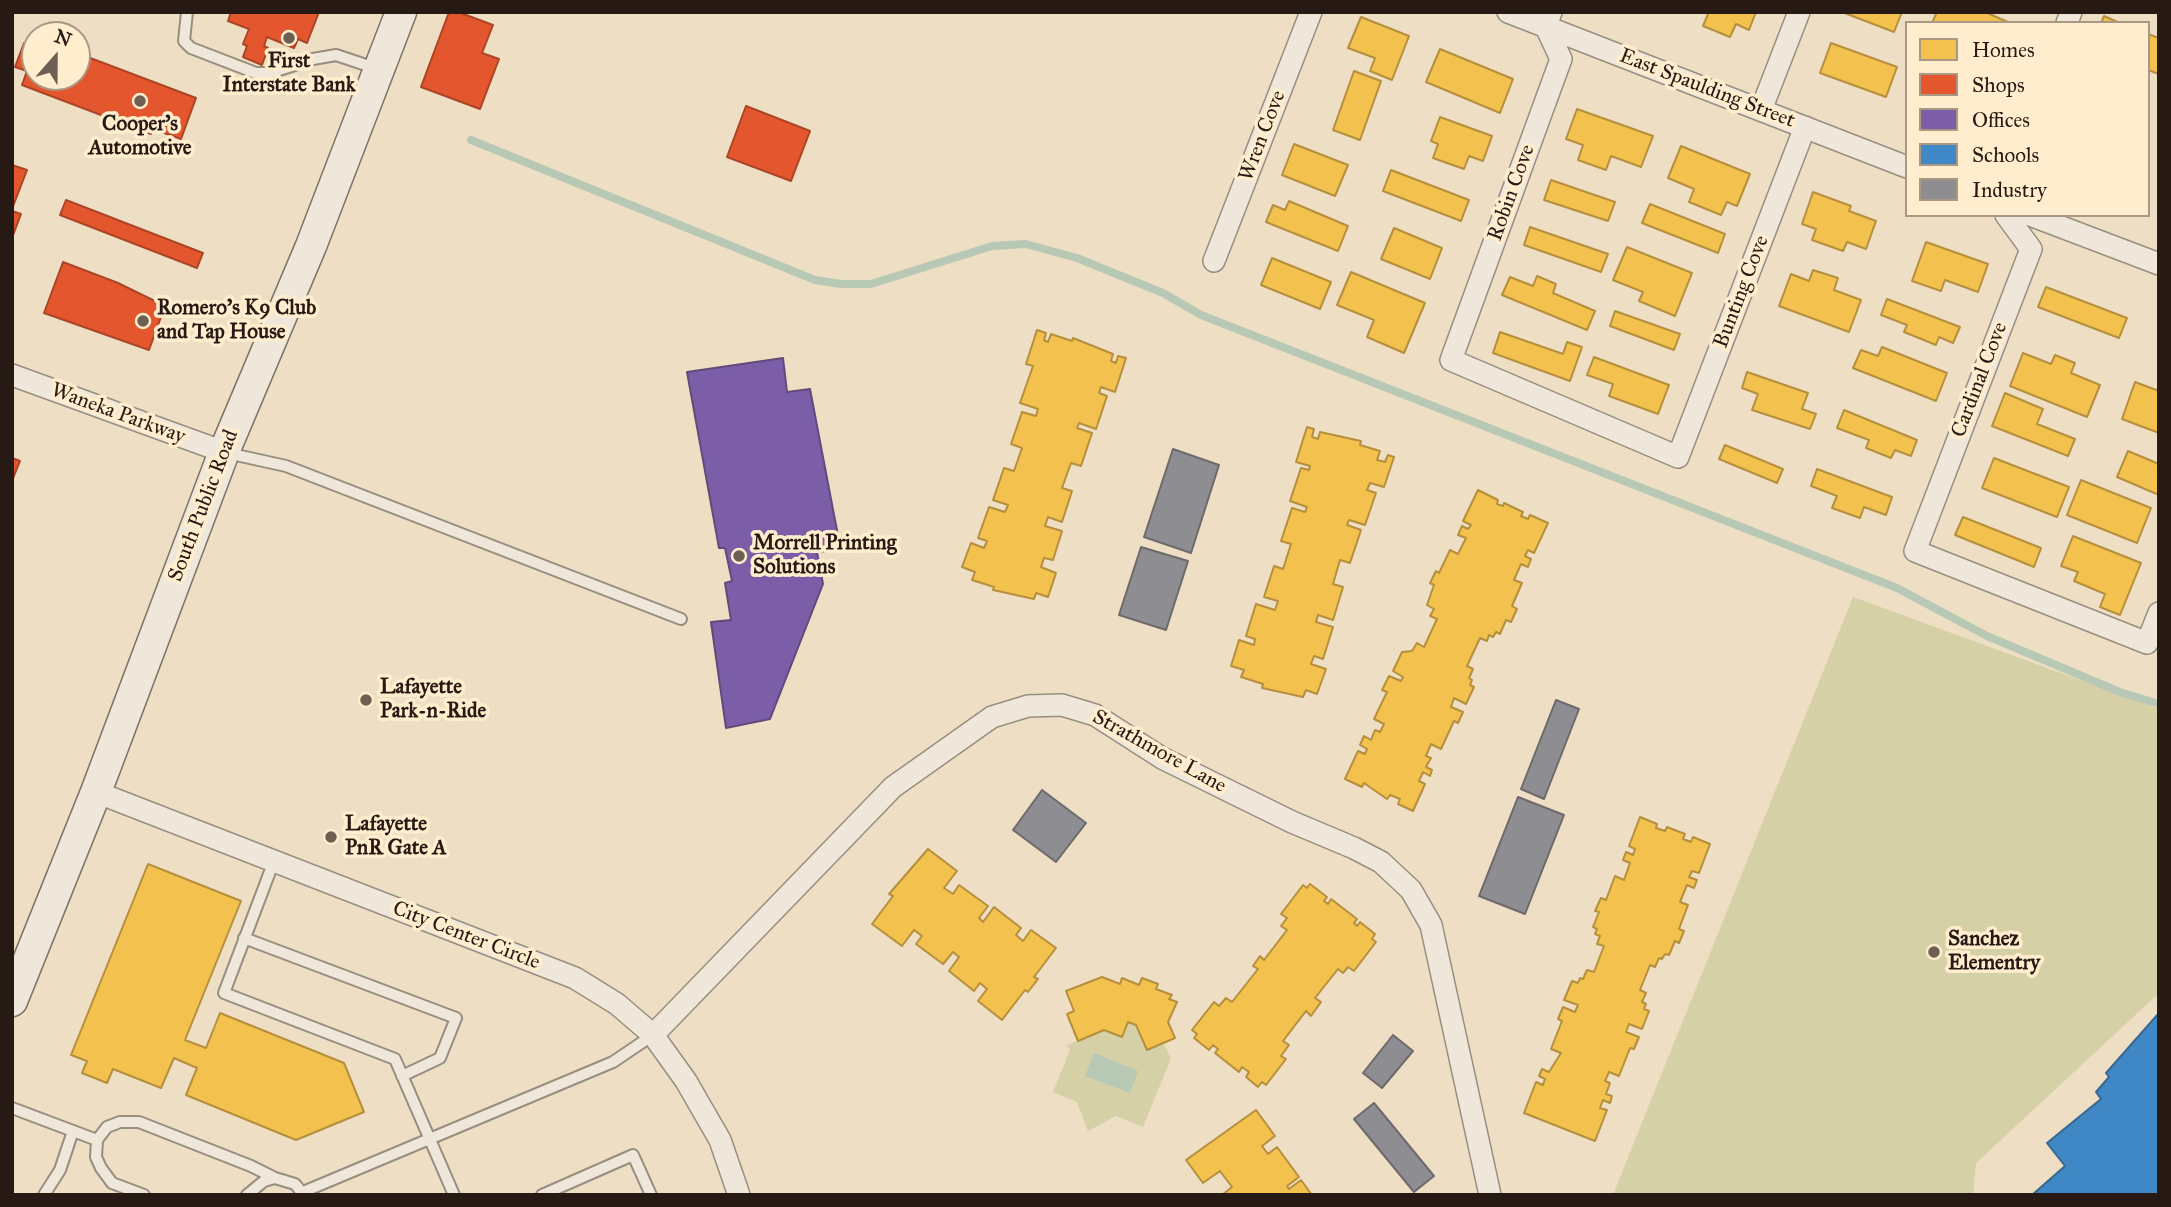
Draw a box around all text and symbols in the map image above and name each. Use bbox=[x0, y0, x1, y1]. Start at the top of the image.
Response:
north arrow bbox=[21, 21, 91, 91]
legend bbox=[1905, 21, 2150, 217]
text: N bbox=[51, 24, 75, 51]
marker: First Interstate Bank bbox=[281, 30, 297, 46]
text: Homes bbox=[1972, 37, 2035, 63]
street label: East Spaulding Street bbox=[1616, 44, 1798, 134]
place label: First Interstate Bank bbox=[223, 49, 355, 99]
text: Shops bbox=[1972, 72, 2025, 98]
street label: Wren Cove bbox=[1234, 87, 1292, 185]
marker: Cooper's Automotive bbox=[132, 93, 148, 109]
text: Offices bbox=[1972, 107, 2030, 133]
place label: Cooper's Automotive bbox=[88, 112, 192, 162]
street label: Robin Cove bbox=[1483, 141, 1541, 245]
text: Schools bbox=[1972, 142, 2039, 168]
text: Industry bbox=[1972, 177, 2047, 203]
street label: Bunting Cove bbox=[1709, 232, 1775, 352]
place label: Romero's K9 Club and Tap House bbox=[157, 296, 316, 346]
marker: Romero's K9 Club and Tap House bbox=[135, 313, 151, 329]
street label: Cardinal Cove bbox=[1947, 319, 2013, 441]
street label: Waneka Parkway bbox=[47, 378, 189, 450]
street label: South Public Road bbox=[163, 427, 245, 585]
place label: Morrell Printing Solutions bbox=[753, 531, 896, 581]
marker: Morrell Printing Solutions bbox=[731, 548, 747, 564]
place label: Lafayette Park-n-Ride bbox=[380, 675, 486, 725]
marker: Lafayette Park-n-Ride bbox=[358, 692, 374, 708]
street label: Strathmore Lane bbox=[1088, 705, 1230, 799]
place label: Lafayette PnR Gate A bbox=[345, 812, 447, 862]
marker: Lafayette PnR Gate A bbox=[323, 829, 339, 845]
street label: City Center Circle bbox=[389, 896, 543, 976]
place label: Sanchez Elementry bbox=[1948, 927, 2040, 977]
marker: Sanchez Elementry bbox=[1926, 944, 1942, 960]

